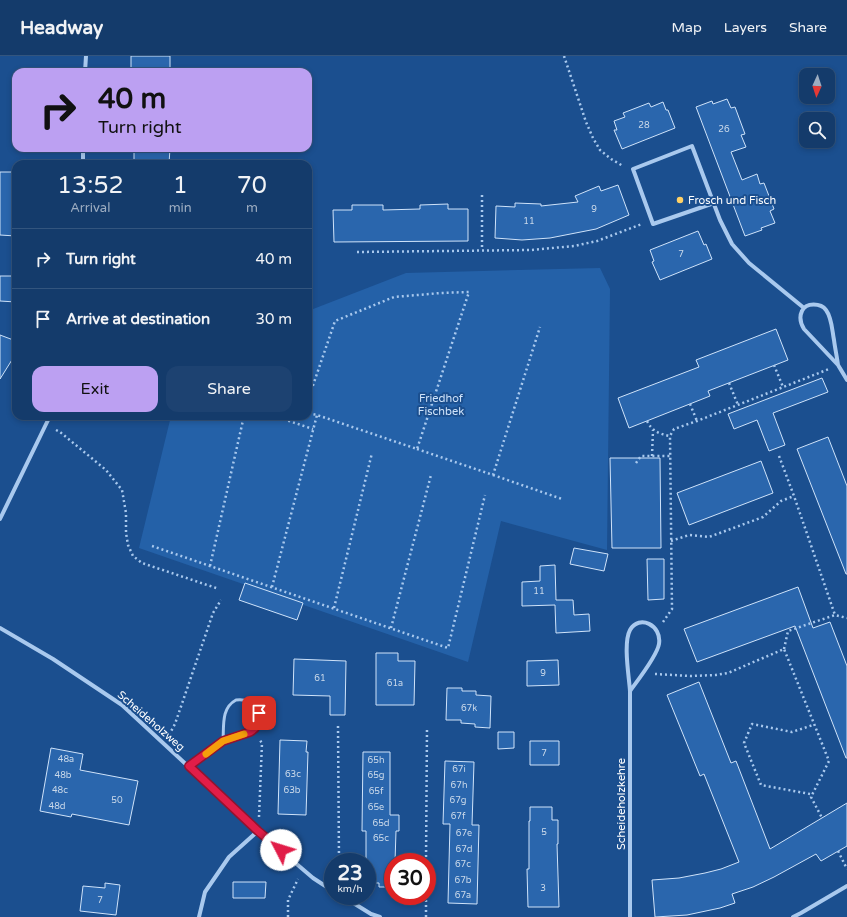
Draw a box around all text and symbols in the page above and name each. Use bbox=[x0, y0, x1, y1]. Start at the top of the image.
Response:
text: Headway bbox=[20, 17, 103, 39]
text: Map bbox=[672, 19, 702, 36]
text: Layers bbox=[724, 19, 767, 36]
text: Share bbox=[789, 19, 827, 36]
north arrow bbox=[799, 68, 835, 104]
map controls bbox=[799, 68, 835, 148]
text: 40 m bbox=[98, 82, 166, 116]
icon: right bbox=[32, 84, 84, 136]
button: search bbox=[799, 112, 835, 148]
text: Turn right bbox=[98, 116, 182, 138]
house number: 28 bbox=[638, 120, 650, 131]
house number: 26 bbox=[718, 124, 730, 135]
text: 13:52 bbox=[57, 171, 124, 200]
text: 1 bbox=[173, 171, 188, 200]
text: 70 bbox=[237, 171, 267, 200]
place label: Frosch und Fisch bbox=[688, 194, 776, 207]
marker: Frosch und Fisch bbox=[675, 195, 685, 205]
text: Arrival bbox=[70, 200, 110, 216]
text: min bbox=[169, 200, 192, 216]
text: m bbox=[246, 200, 258, 216]
house number: 9 bbox=[591, 204, 597, 215]
house number: 11 bbox=[523, 216, 535, 227]
icon: right bbox=[32, 248, 54, 270]
house number: 7 bbox=[678, 249, 684, 260]
text: Turn right bbox=[66, 250, 136, 268]
text: 40 m bbox=[255, 250, 292, 268]
icon: arrive bbox=[32, 308, 54, 330]
text: Arrive at destination bbox=[66, 310, 210, 328]
text: 30 m bbox=[255, 310, 292, 328]
button: Exit bbox=[32, 366, 158, 412]
button: Share bbox=[166, 366, 292, 412]
park label: Friedhof Fischbek bbox=[418, 392, 464, 418]
house number: 11 bbox=[533, 586, 545, 597]
house number: 9 bbox=[540, 668, 546, 679]
house number: 61 bbox=[314, 673, 326, 684]
house number: 61a bbox=[387, 678, 403, 689]
street label: Scheideholzweg bbox=[115, 688, 187, 754]
pin bbox=[242, 696, 276, 730]
icon: arrive bbox=[248, 702, 270, 724]
house number: 67k bbox=[461, 703, 477, 714]
house number: 7 bbox=[541, 748, 547, 759]
house number: 48a bbox=[58, 754, 74, 765]
house number: 65h bbox=[368, 755, 384, 766]
street label: Scheideholzkehre bbox=[615, 758, 628, 850]
house number: 67i bbox=[452, 764, 466, 775]
house number: 63c bbox=[285, 769, 301, 780]
house number: 48b bbox=[55, 770, 72, 781]
house number: 65g bbox=[368, 770, 384, 781]
house number: 67h bbox=[451, 780, 467, 791]
house number: 48c bbox=[52, 785, 68, 796]
house number: 63b bbox=[284, 785, 301, 796]
house number: 65f bbox=[369, 786, 384, 797]
house number: 50 bbox=[111, 795, 123, 806]
house number: 67g bbox=[450, 795, 466, 806]
house number: 48d bbox=[49, 801, 65, 812]
house number: 65e bbox=[368, 802, 384, 813]
house number: 67f bbox=[451, 811, 466, 822]
house number: 65d bbox=[373, 818, 389, 829]
house number: 5 bbox=[541, 827, 547, 838]
house number: 67e bbox=[456, 828, 472, 839]
position arrow bbox=[260, 829, 302, 871]
house number: 65c bbox=[373, 833, 389, 844]
house number: 67d bbox=[456, 844, 472, 855]
speed limit sign: 30 bbox=[384, 853, 436, 905]
house number: 67c bbox=[455, 859, 471, 870]
text: 23 bbox=[337, 862, 363, 886]
house number: 67b bbox=[455, 875, 472, 886]
text: km/h bbox=[337, 883, 363, 895]
house number: 3 bbox=[540, 883, 546, 894]
house number: 67a bbox=[455, 890, 471, 901]
house number: 7 bbox=[97, 895, 103, 906]

